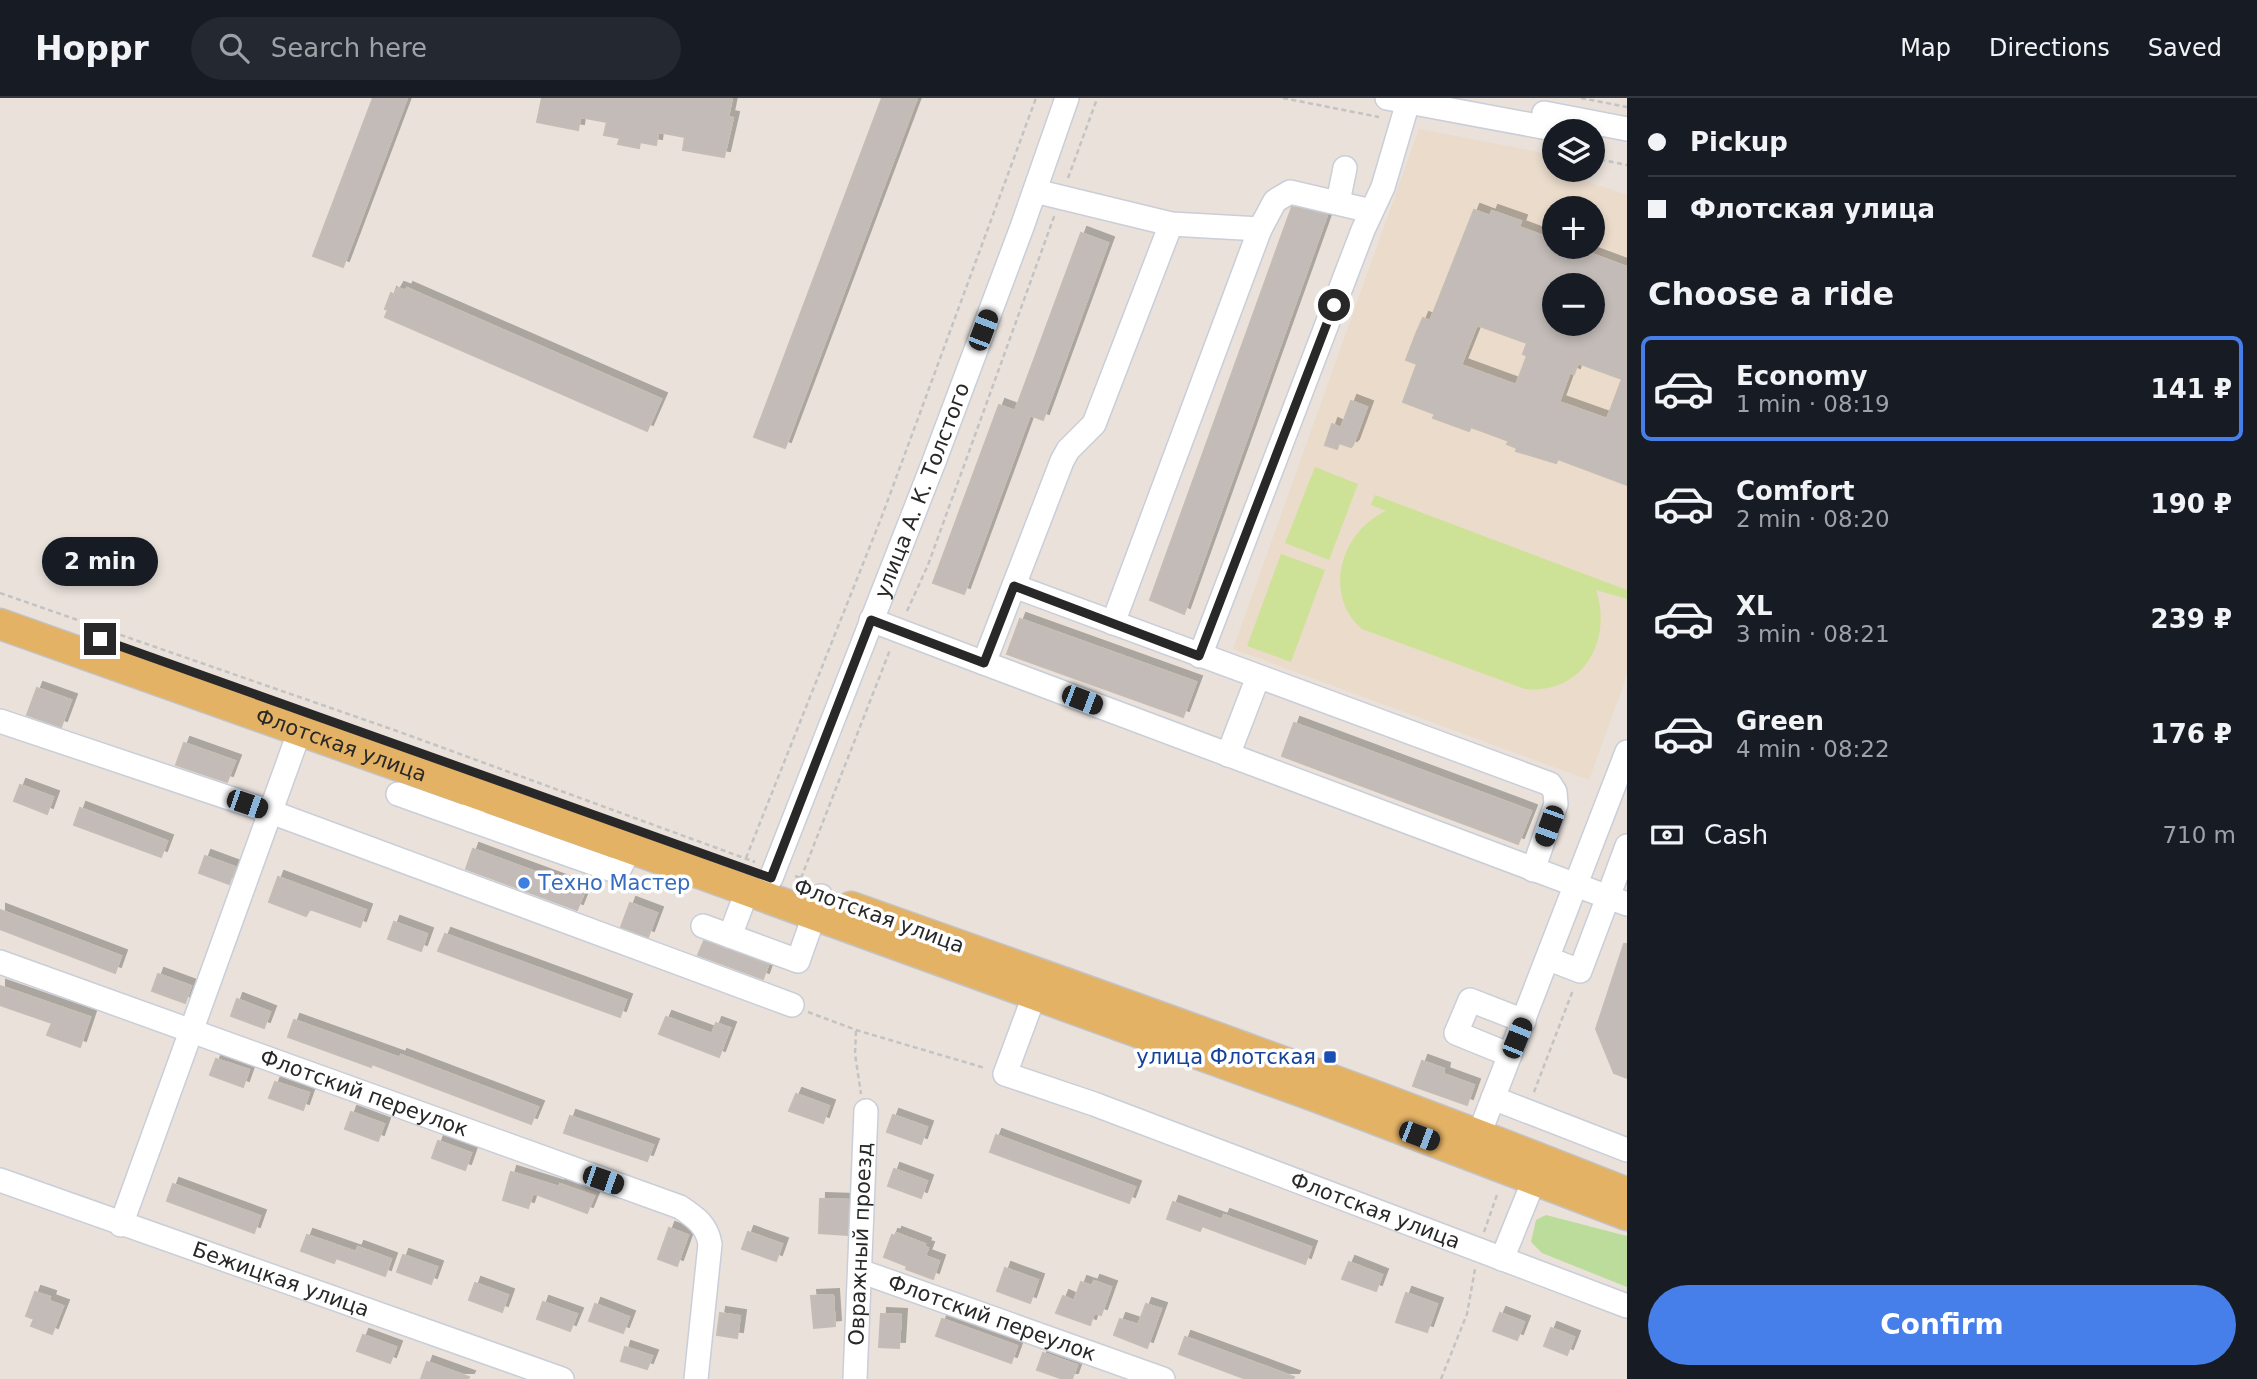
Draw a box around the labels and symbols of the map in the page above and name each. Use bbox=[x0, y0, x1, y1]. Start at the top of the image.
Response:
route start bbox=[1318, 289, 1350, 321]
car bbox=[966, 307, 1001, 353]
street label: улица А. К. Толстого bbox=[870, 379, 975, 602]
callout: 2 min bbox=[42, 538, 158, 587]
route end bbox=[84, 623, 116, 655]
car bbox=[1059, 683, 1106, 717]
street label: Флотская улица bbox=[252, 704, 430, 787]
car bbox=[224, 787, 271, 821]
car bbox=[1532, 803, 1567, 849]
place label: Техно Мастер bbox=[537, 871, 690, 895]
street label: Флотская улица bbox=[790, 874, 968, 958]
marker: Техно Мастер bbox=[516, 875, 532, 891]
car bbox=[1500, 1015, 1535, 1061]
street label: Флотский переулок bbox=[257, 1045, 471, 1142]
place label: улица Флотская bbox=[1136, 1045, 1316, 1069]
marker: улица Флотская bbox=[1322, 1049, 1338, 1065]
car bbox=[1396, 1119, 1443, 1153]
street label: Овражный проезд bbox=[844, 1142, 877, 1346]
car bbox=[580, 1163, 627, 1197]
street label: Флотская улица bbox=[1287, 1168, 1464, 1254]
street label: Бежицкая улица bbox=[189, 1237, 372, 1322]
street label: Флотский переулок bbox=[885, 1270, 1099, 1366]

